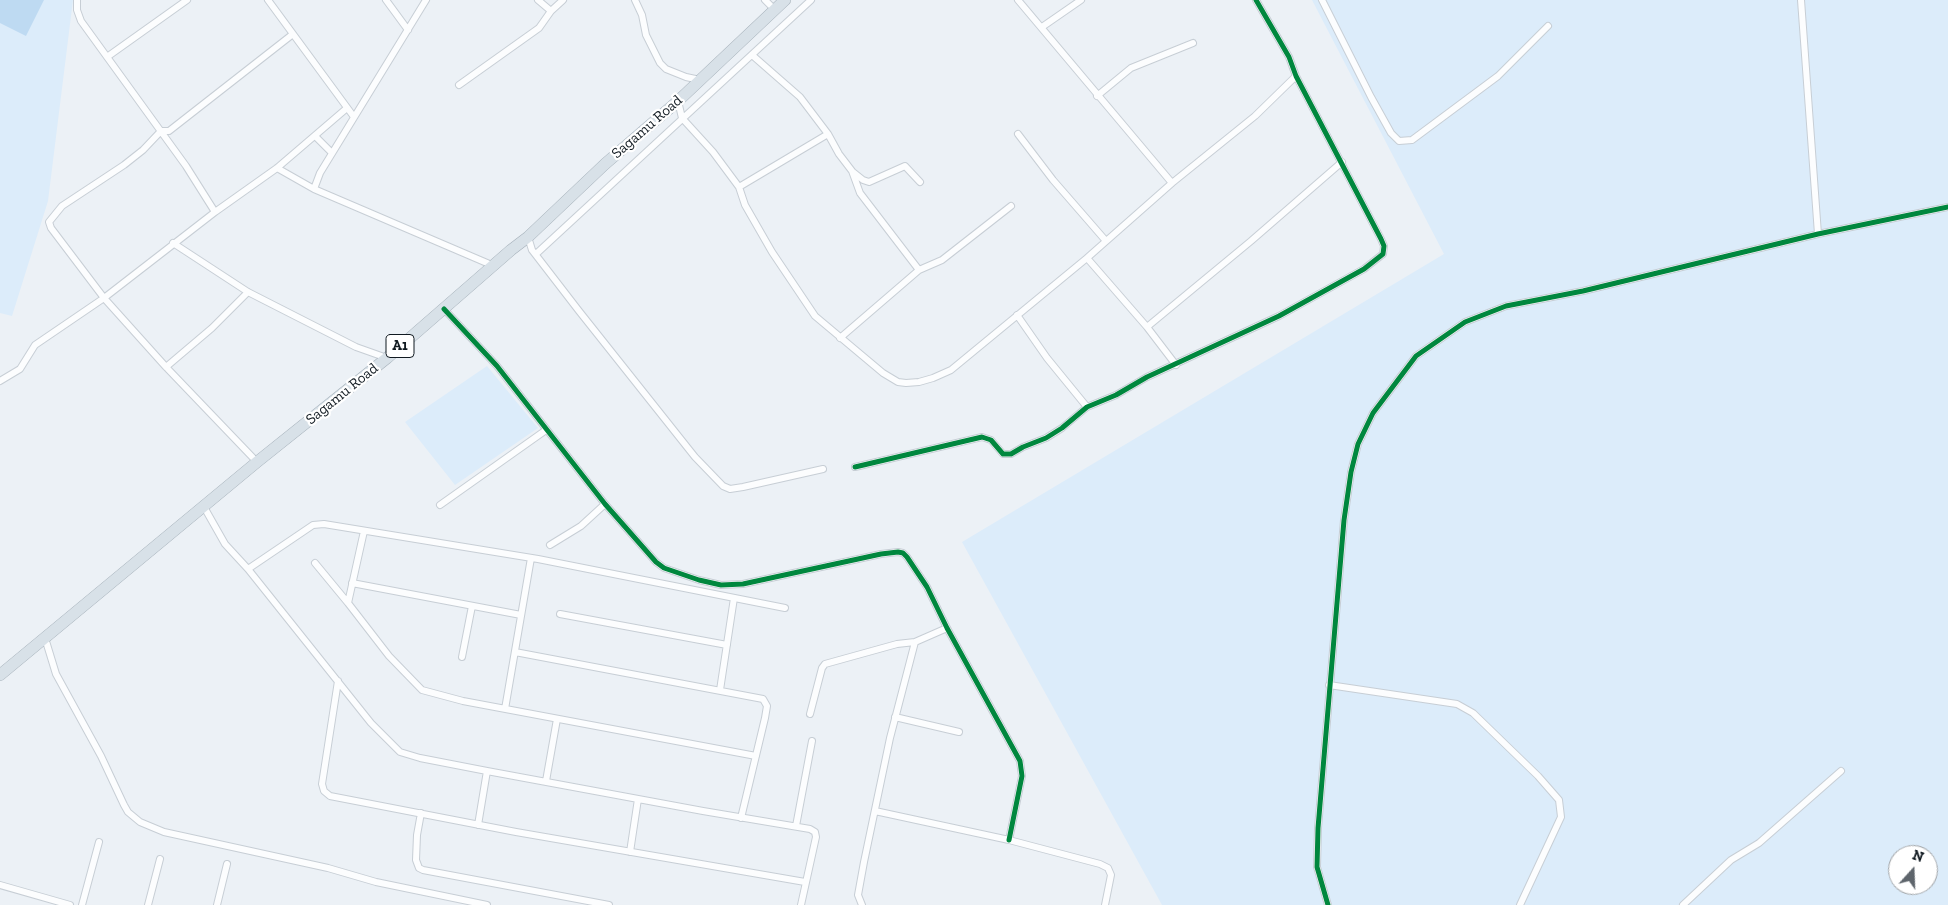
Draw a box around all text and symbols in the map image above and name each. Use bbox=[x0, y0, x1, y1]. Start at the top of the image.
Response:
street label: Sagamu Road bbox=[608, 91, 686, 163]
road number: A1 bbox=[386, 334, 414, 358]
street label: Sagamu Road bbox=[302, 359, 382, 429]
north arrow bbox=[1888, 845, 1938, 895]
text: N bbox=[1910, 847, 1926, 866]

